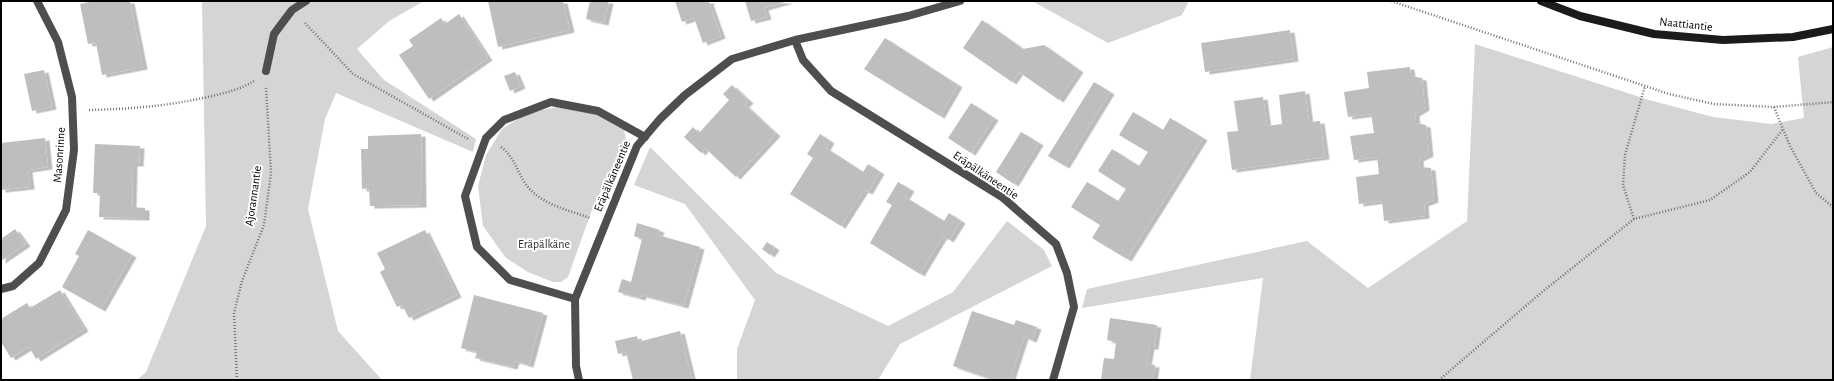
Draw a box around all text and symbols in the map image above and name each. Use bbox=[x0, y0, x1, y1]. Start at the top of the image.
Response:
street label: Naattiantie bbox=[1659, 15, 1713, 33]
street label: Masonrinne bbox=[51, 127, 67, 183]
street label: Eräpälkäneentie bbox=[592, 139, 632, 213]
street label: Eräpälkäneentie bbox=[951, 149, 1021, 201]
street label: Ajorannantie bbox=[243, 165, 264, 227]
park label: Eräpälkäne bbox=[518, 238, 570, 250]

